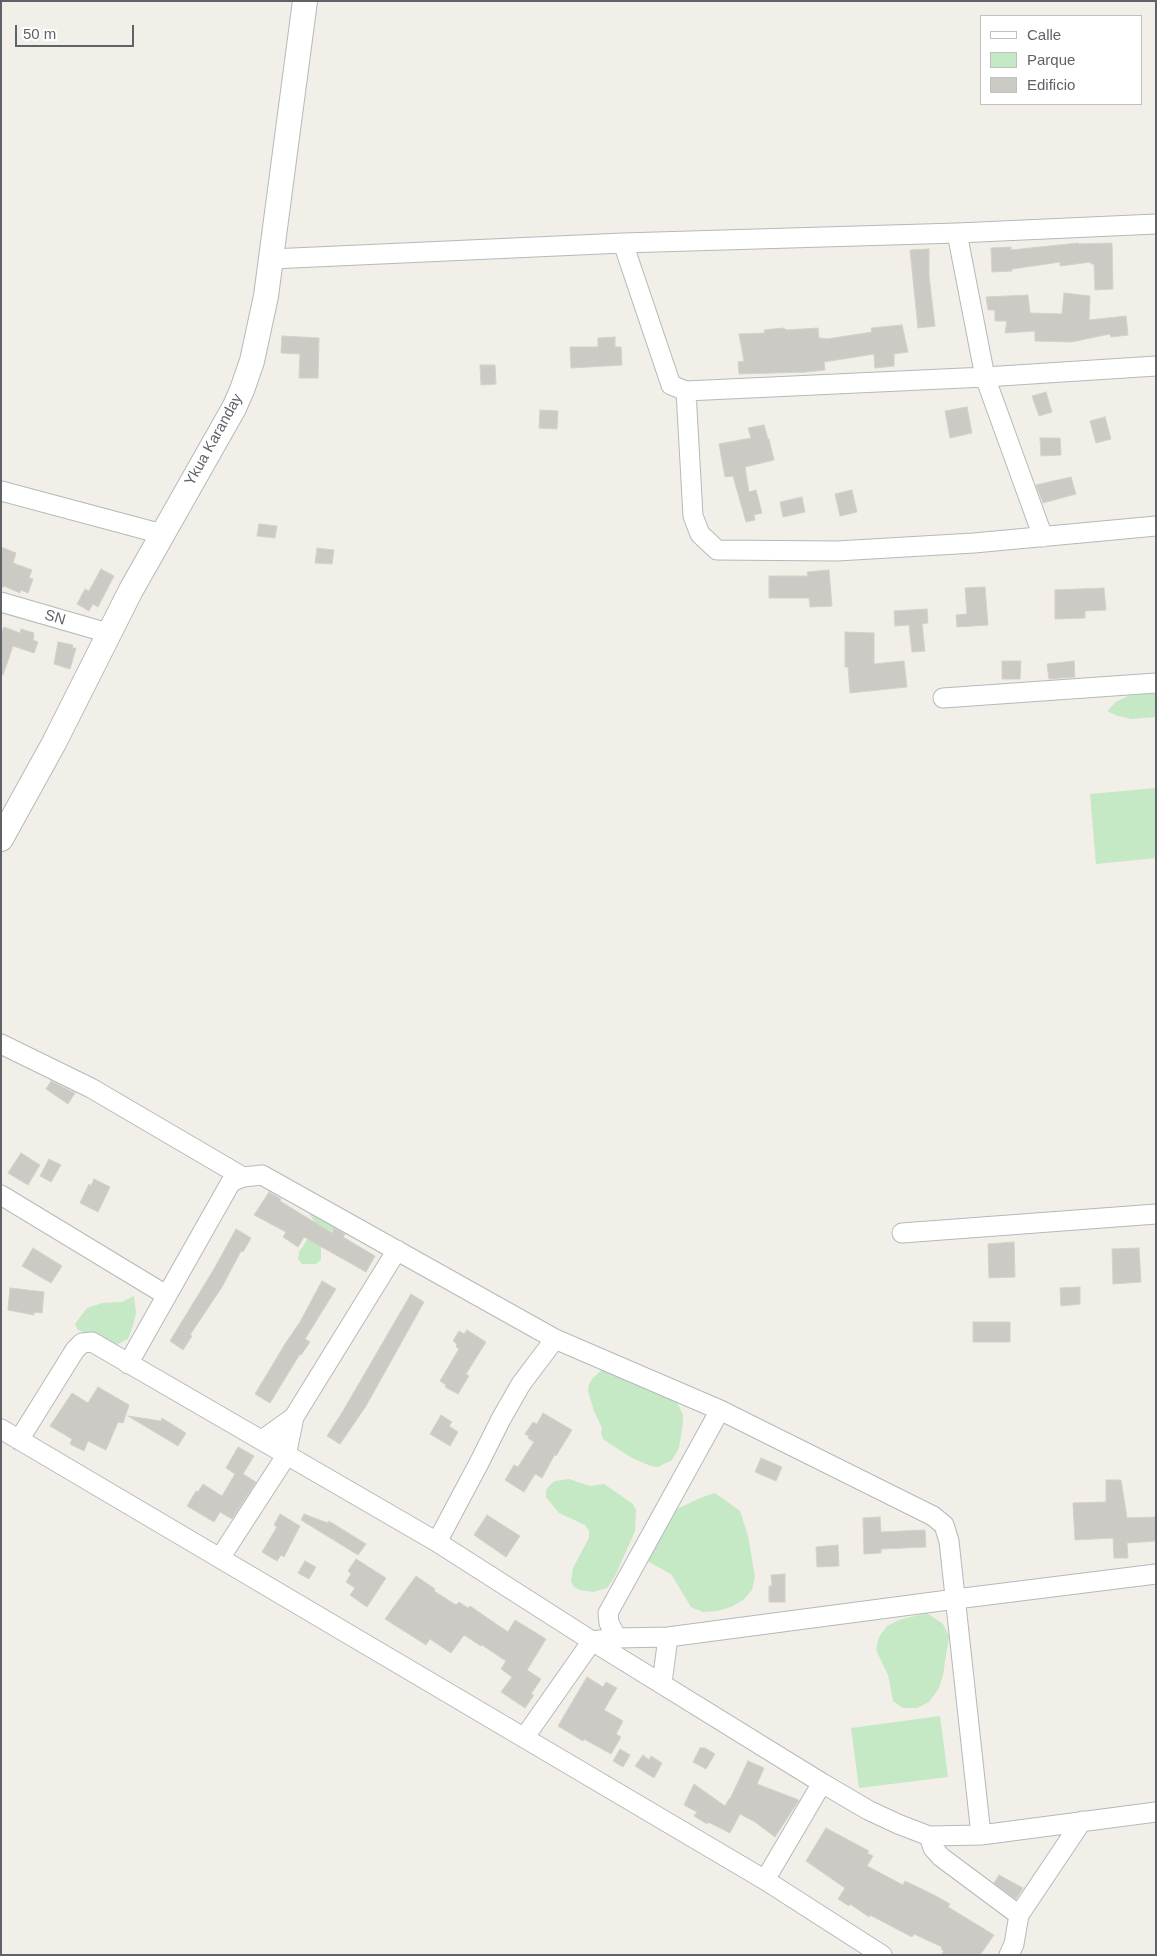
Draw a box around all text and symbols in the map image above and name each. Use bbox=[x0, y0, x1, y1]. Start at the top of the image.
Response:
scale bar bbox=[18, 15, 136, 47]
legend bbox=[980, 15, 1142, 105]
text: 50 m bbox=[23, 25, 56, 42]
text: Calle bbox=[1027, 26, 1061, 43]
text: Parque bbox=[1027, 51, 1075, 68]
text: Edificio bbox=[1027, 76, 1075, 93]
street label: Ykua Karanday bbox=[181, 391, 247, 489]
street label: SN bbox=[43, 606, 67, 630]

